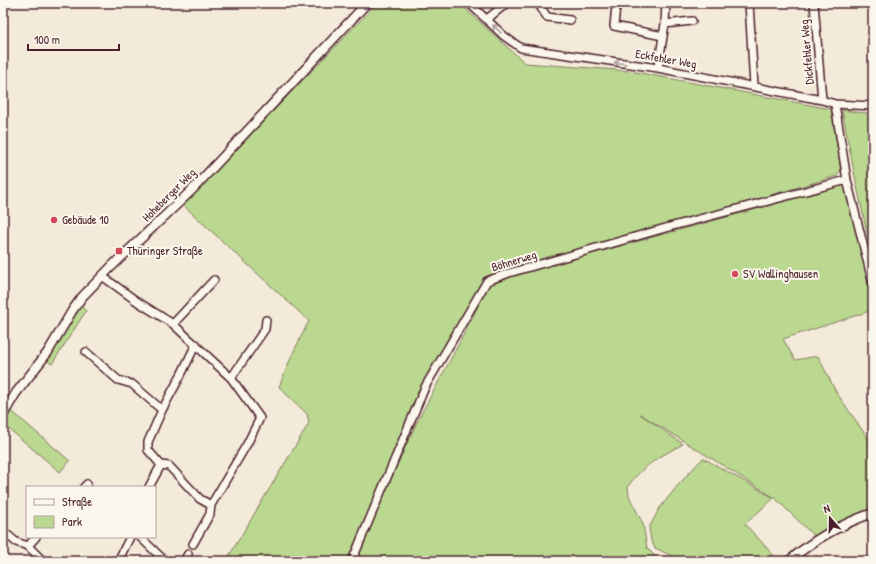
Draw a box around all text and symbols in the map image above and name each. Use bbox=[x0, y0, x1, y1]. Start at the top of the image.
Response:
street label: Dickfehler Weg bbox=[795, 19, 818, 85]
one-way arrow bbox=[492, 24, 502, 34]
scale bar bbox=[28, 26, 119, 52]
text: 100 m bbox=[34, 31, 60, 48]
street label: Eckfehler Weg bbox=[634, 45, 698, 72]
one-way arrow bbox=[614, 59, 627, 67]
street label: Hoheberger Weg bbox=[138, 164, 199, 225]
place label: Gebäude 10 bbox=[62, 211, 109, 228]
marker: Gebäude 10 bbox=[49, 215, 59, 225]
place label: Thüringer Straße bbox=[127, 242, 203, 259]
marker: Thüringer Straße bbox=[114, 246, 124, 256]
street label: Böhnerweg bbox=[489, 246, 539, 275]
place label: SV Wallinghausen bbox=[743, 265, 818, 282]
marker: SV Wallinghausen bbox=[730, 269, 740, 279]
legend bbox=[26, 486, 156, 538]
text: Straße bbox=[62, 493, 92, 510]
north arrow bbox=[810, 498, 850, 538]
text: N bbox=[821, 501, 832, 516]
text: Park bbox=[62, 513, 82, 530]

